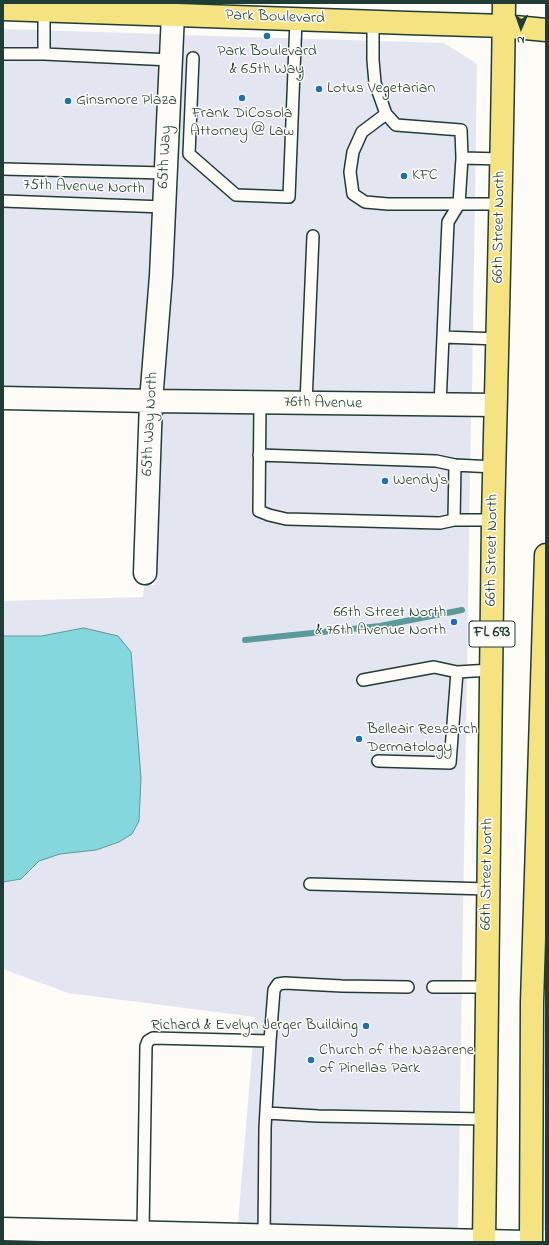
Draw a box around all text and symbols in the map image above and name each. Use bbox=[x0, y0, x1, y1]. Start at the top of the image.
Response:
street label: Park Boulevard bbox=[225, 7, 325, 29]
north arrow bbox=[501, 8, 541, 48]
marker: Park Boulevard & 65th Way bbox=[262, 31, 272, 41]
text: N bbox=[517, 32, 525, 48]
place label: Park Boulevard & 65th Way bbox=[217, 42, 317, 80]
place label: Lotus Vegetarian bbox=[327, 79, 435, 99]
marker: Lotus Vegetarian bbox=[314, 84, 324, 94]
place label: Ginsmore Plaza bbox=[76, 91, 177, 111]
marker: Frank DiCosola Attorney @ Law bbox=[237, 93, 247, 103]
marker: Ginsmore Plaza bbox=[63, 96, 73, 106]
place label: Frank DiCosola Attorney @ Law bbox=[190, 104, 294, 142]
street label: 65th Way bbox=[155, 125, 177, 189]
place label: KFC bbox=[412, 166, 438, 186]
marker: KFC bbox=[399, 171, 409, 181]
street label: 66th Street North bbox=[489, 171, 511, 283]
street label: 75th Avenue North bbox=[23, 176, 145, 200]
street label: 65th Way North bbox=[139, 371, 163, 477]
street label: 76th Avenue bbox=[284, 394, 362, 414]
place label: Wendy's bbox=[393, 471, 448, 491]
marker: Wendy's bbox=[380, 476, 390, 486]
street label: 66th Street North bbox=[482, 494, 504, 606]
place label: 66th Street North & 76th Avenue North bbox=[315, 603, 446, 641]
marker: 66th Street North & 76th Avenue North bbox=[449, 617, 459, 627]
road number: FL 693 bbox=[469, 621, 515, 647]
place label: Belleair Research Dermatology bbox=[367, 720, 478, 758]
marker: Belleair Research Dermatology bbox=[354, 734, 364, 744]
street label: 66th Street North bbox=[477, 818, 499, 930]
place label: Richard & Evelyn Jerger Building bbox=[151, 1016, 358, 1036]
marker: Richard & Evelyn Jerger Building bbox=[361, 1021, 371, 1031]
place label: Church of the Nazarene of Pinellas Park bbox=[319, 1041, 474, 1079]
marker: Church of the Nazarene of Pinellas Park bbox=[306, 1055, 316, 1065]

